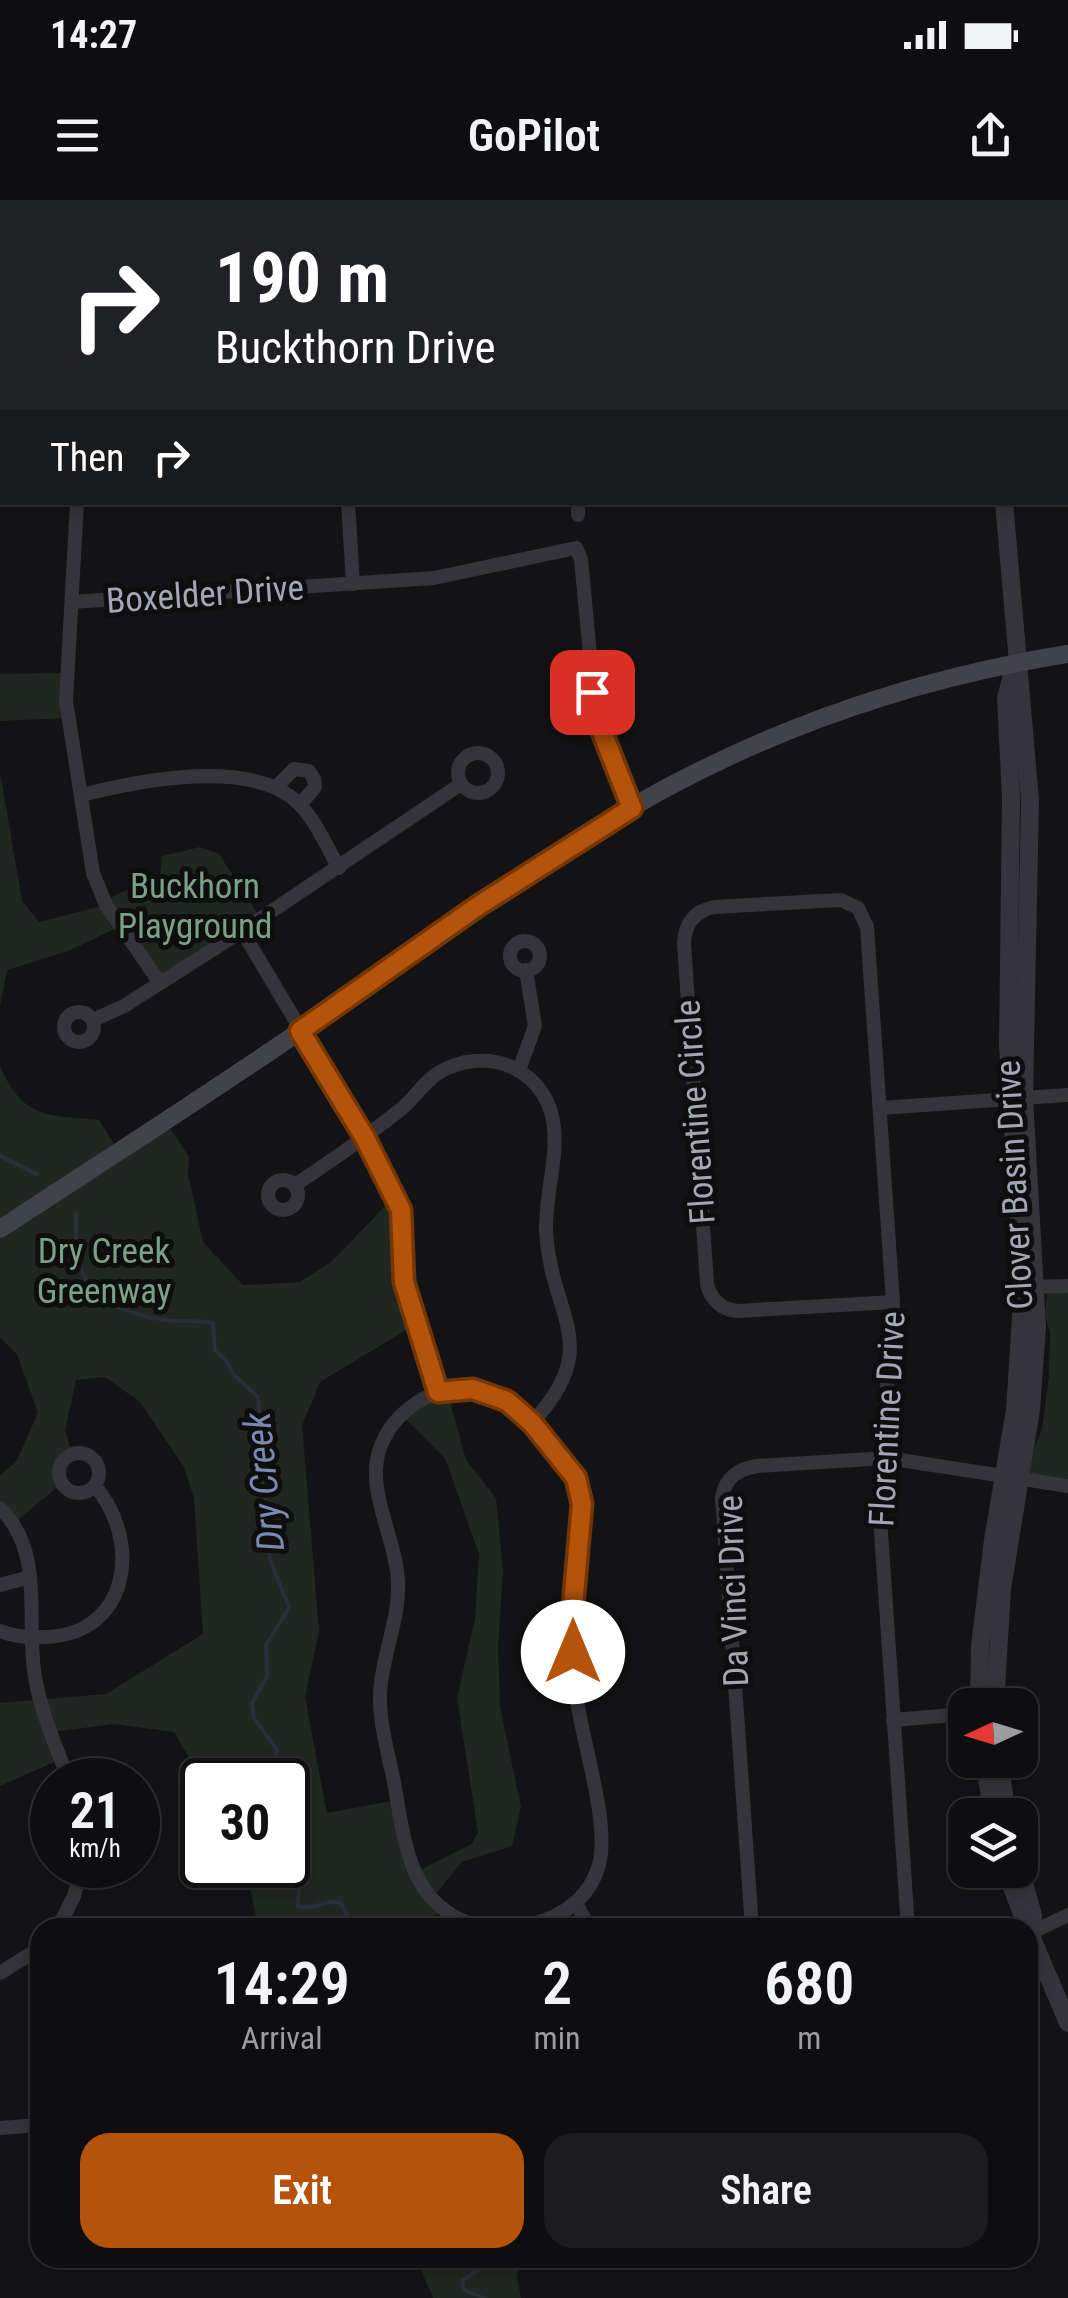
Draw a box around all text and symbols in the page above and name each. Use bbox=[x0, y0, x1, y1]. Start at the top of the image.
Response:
text: 14:27 bbox=[50, 13, 137, 57]
icon: menu bbox=[50, 108, 105, 163]
icon: share bbox=[963, 108, 1018, 163]
text: GoPilot bbox=[468, 109, 600, 162]
text: 190 m bbox=[215, 237, 389, 319]
icon: right bbox=[50, 240, 180, 370]
text: Buckthorn Drive bbox=[215, 321, 496, 374]
icon: right bbox=[144, 430, 199, 485]
text: Then bbox=[50, 436, 124, 480]
street label: Boxelder Drive bbox=[105, 567, 305, 622]
pin bbox=[550, 650, 635, 735]
icon: arrive bbox=[565, 665, 620, 720]
park label: Buckhorn Playground bbox=[118, 866, 272, 947]
street label: Florentine Circle bbox=[667, 998, 724, 1225]
street label: Clover Basin Drive bbox=[987, 1059, 1042, 1311]
park label: Dry Creek Greenway bbox=[37, 1231, 171, 1312]
street label: Florentine Drive bbox=[861, 1310, 914, 1528]
water label: Dry Creek bbox=[235, 1409, 293, 1554]
street label: Da Vinci Drive bbox=[710, 1495, 757, 1687]
position arrow bbox=[521, 1600, 625, 1704]
north arrow bbox=[948, 1688, 1038, 1778]
map controls bbox=[948, 1688, 1038, 1888]
speed limit sign: 30 bbox=[180, 1758, 310, 1888]
text: 21 bbox=[70, 1782, 120, 1840]
button: layers bbox=[948, 1798, 1038, 1888]
text: km/h bbox=[69, 1834, 121, 1863]
text: 14:29 bbox=[213, 1948, 350, 2019]
text: 2 bbox=[542, 1948, 572, 2019]
text: 680 bbox=[764, 1948, 854, 2019]
text: Arrival bbox=[241, 2019, 322, 2057]
text: min bbox=[534, 2019, 580, 2057]
text: m bbox=[797, 2019, 821, 2057]
button: Exit bbox=[80, 2133, 524, 2248]
button: Share bbox=[544, 2133, 988, 2248]

